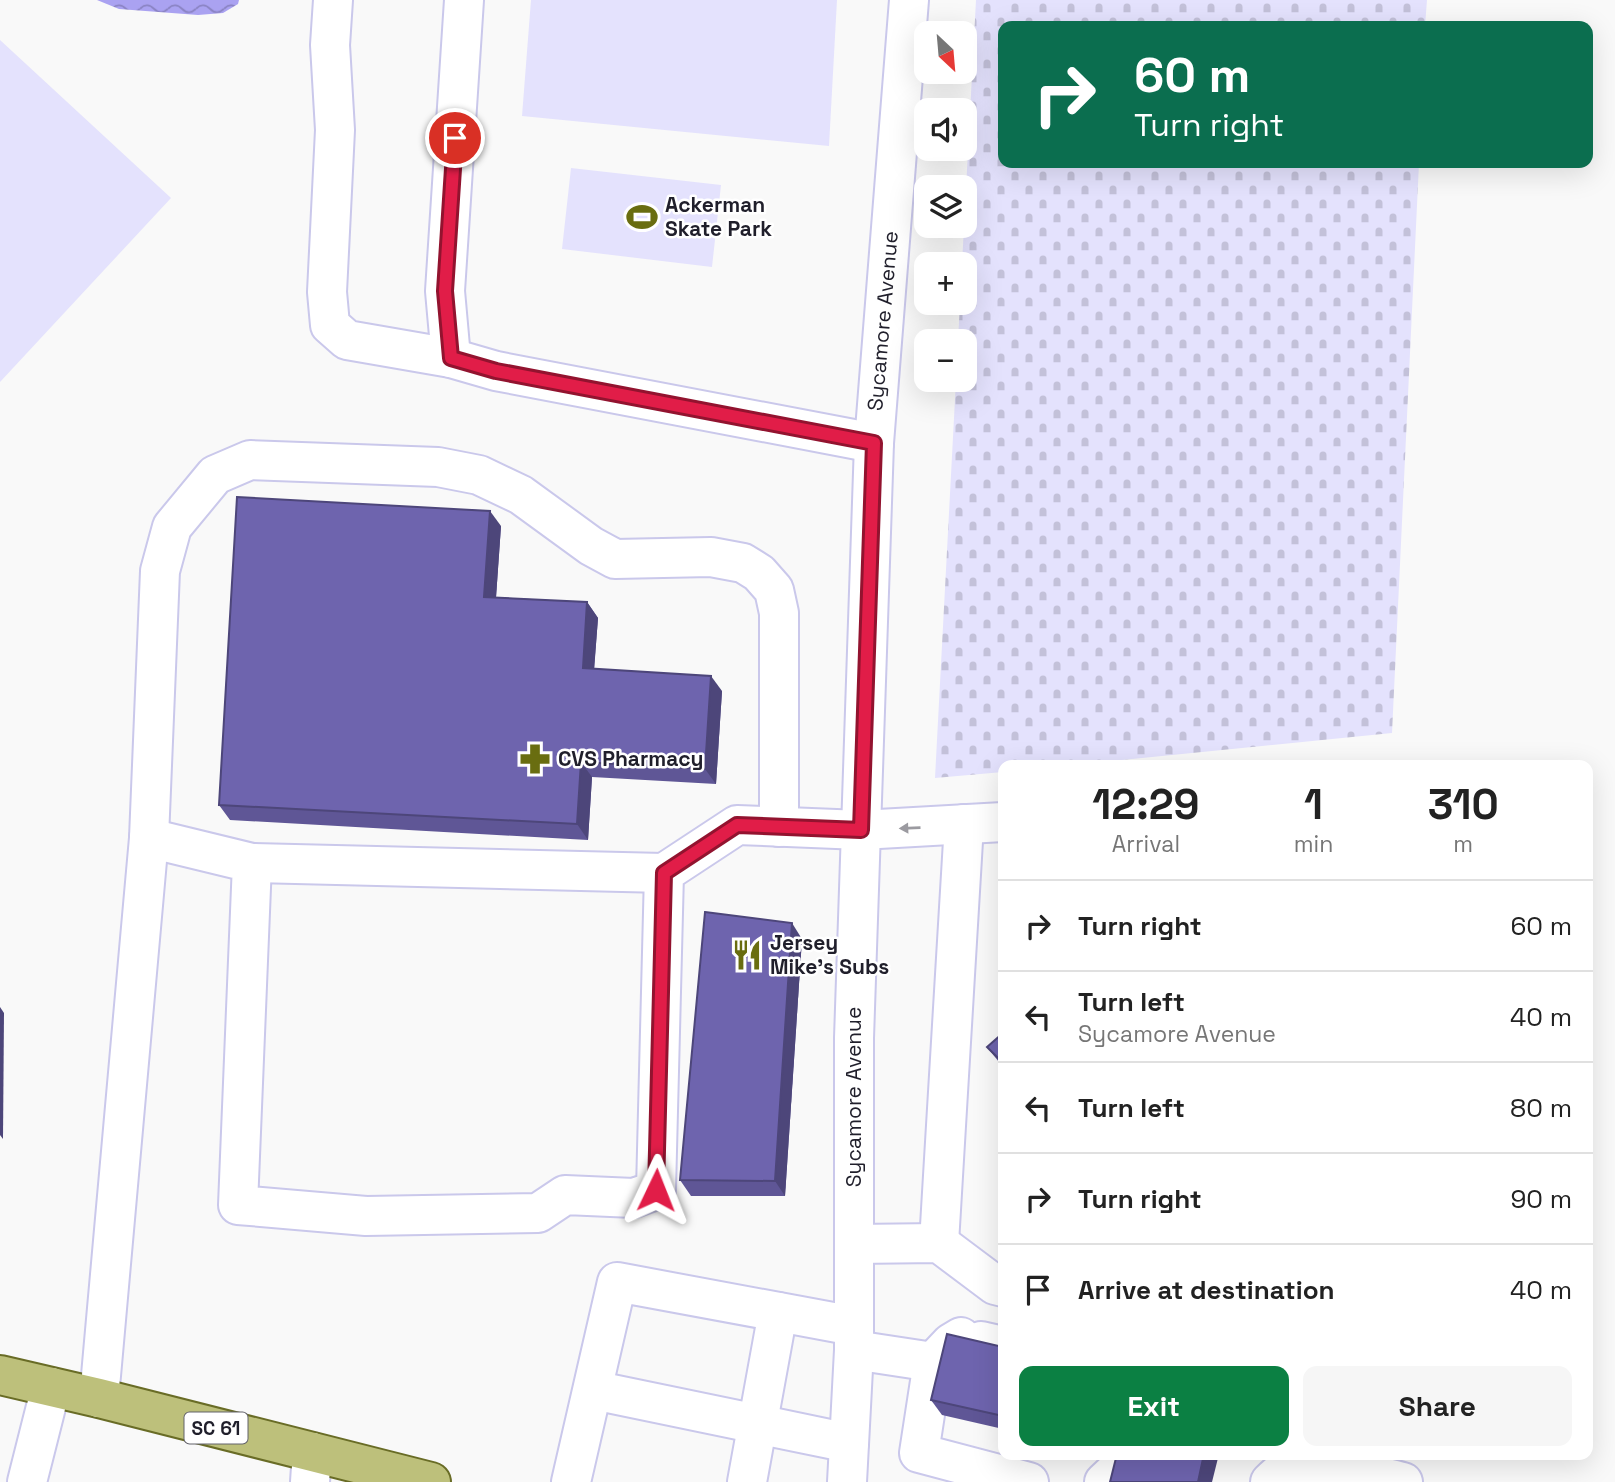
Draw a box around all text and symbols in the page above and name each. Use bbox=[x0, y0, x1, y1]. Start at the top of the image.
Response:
north arrow bbox=[914, 21, 976, 84]
map controls bbox=[914, 21, 977, 392]
text: 60 m bbox=[1134, 44, 1250, 106]
icon: right bbox=[1019, 49, 1110, 140]
button: sound bbox=[914, 98, 977, 161]
text: Turn right bbox=[1134, 105, 1284, 145]
pin bbox=[425, 108, 485, 168]
icon: arrive bbox=[436, 119, 474, 157]
button: layers bbox=[914, 175, 977, 238]
place label: Ackerman Skate Park bbox=[665, 191, 772, 242]
sports icon: Ackerman Skate Park bbox=[625, 200, 659, 234]
street label: Sycamore Avenue bbox=[861, 230, 904, 412]
button: + bbox=[914, 252, 977, 315]
button: − bbox=[914, 329, 977, 392]
pharmacy icon: CVS Pharmacy bbox=[518, 742, 552, 776]
place label: CVS Pharmacy bbox=[558, 745, 703, 772]
text: 12:29 bbox=[1092, 778, 1200, 831]
text: 1 bbox=[1304, 778, 1323, 831]
text: 310 bbox=[1428, 778, 1499, 831]
one-way arrow bbox=[899, 822, 921, 833]
text: Arrival bbox=[1112, 829, 1180, 859]
text: min bbox=[1294, 829, 1333, 859]
text: m bbox=[1453, 829, 1473, 859]
icon: right bbox=[1019, 907, 1057, 945]
text: Turn right bbox=[1078, 909, 1202, 943]
text: 60 m bbox=[1510, 909, 1572, 943]
place label: Jersey Mike's Subs bbox=[770, 929, 889, 980]
restaurant icon: Jersey Mike's Subs bbox=[730, 938, 764, 972]
text: Turn left bbox=[1078, 985, 1185, 1019]
icon: left bbox=[1019, 998, 1057, 1036]
text: 40 m bbox=[1510, 1000, 1572, 1034]
street label: Sycamore Avenue bbox=[840, 1007, 867, 1187]
text: Sycamore Avenue bbox=[1078, 1019, 1276, 1049]
icon: left bbox=[1019, 1089, 1057, 1127]
text: Turn left bbox=[1078, 1091, 1185, 1125]
text: 80 m bbox=[1510, 1091, 1572, 1125]
position arrow bbox=[619, 1153, 693, 1227]
icon: right bbox=[1019, 1180, 1057, 1218]
text: Turn right bbox=[1078, 1182, 1202, 1216]
text: 90 m bbox=[1510, 1182, 1572, 1216]
icon: arrive bbox=[1019, 1271, 1057, 1309]
text: Arrive at destination bbox=[1078, 1273, 1335, 1307]
text: 40 m bbox=[1510, 1273, 1572, 1307]
button: Exit bbox=[1019, 1366, 1289, 1446]
button: Share bbox=[1303, 1366, 1572, 1446]
road number: SC 61 bbox=[184, 1412, 248, 1444]

